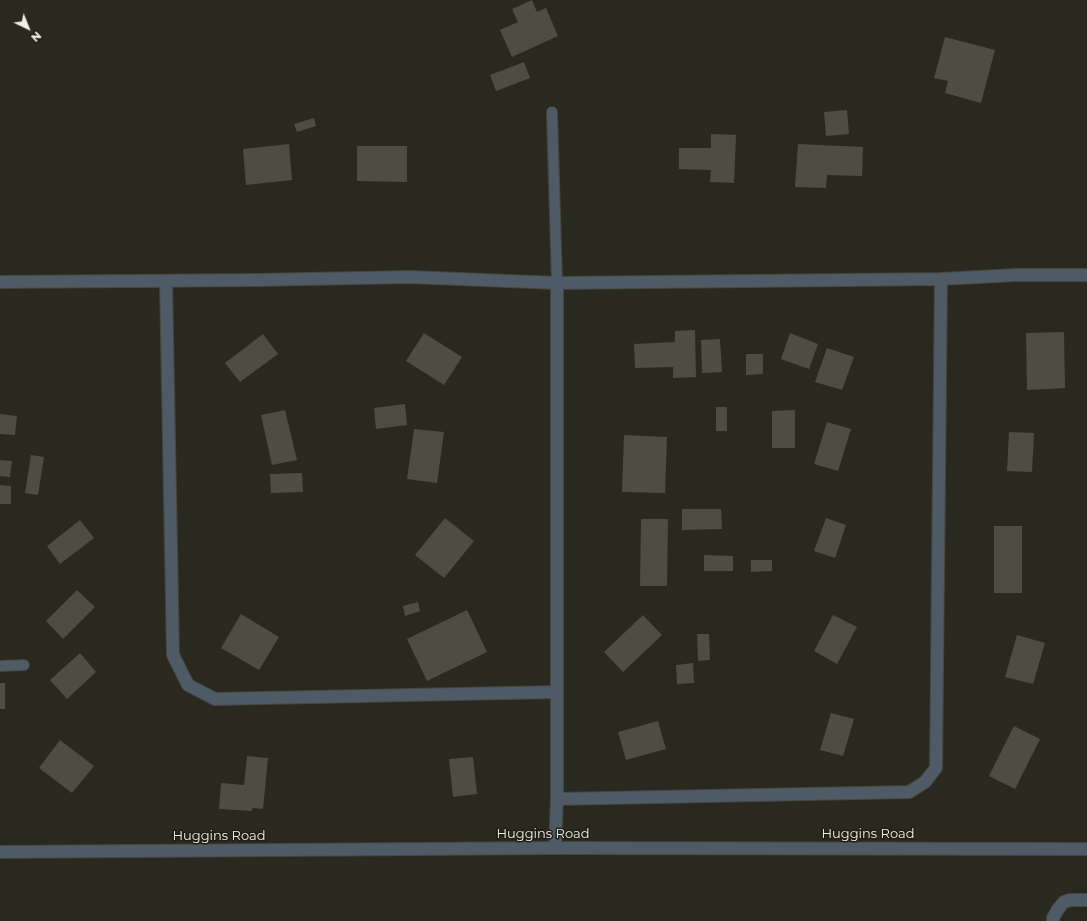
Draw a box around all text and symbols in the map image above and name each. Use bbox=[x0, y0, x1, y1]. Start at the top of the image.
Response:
north arrow bbox=[8, 8, 48, 48]
text: N bbox=[28, 29, 44, 45]
street label: Huggins Road bbox=[496, 826, 590, 842]
street label: Huggins Road bbox=[821, 826, 915, 842]
street label: Huggins Road bbox=[172, 828, 266, 844]

